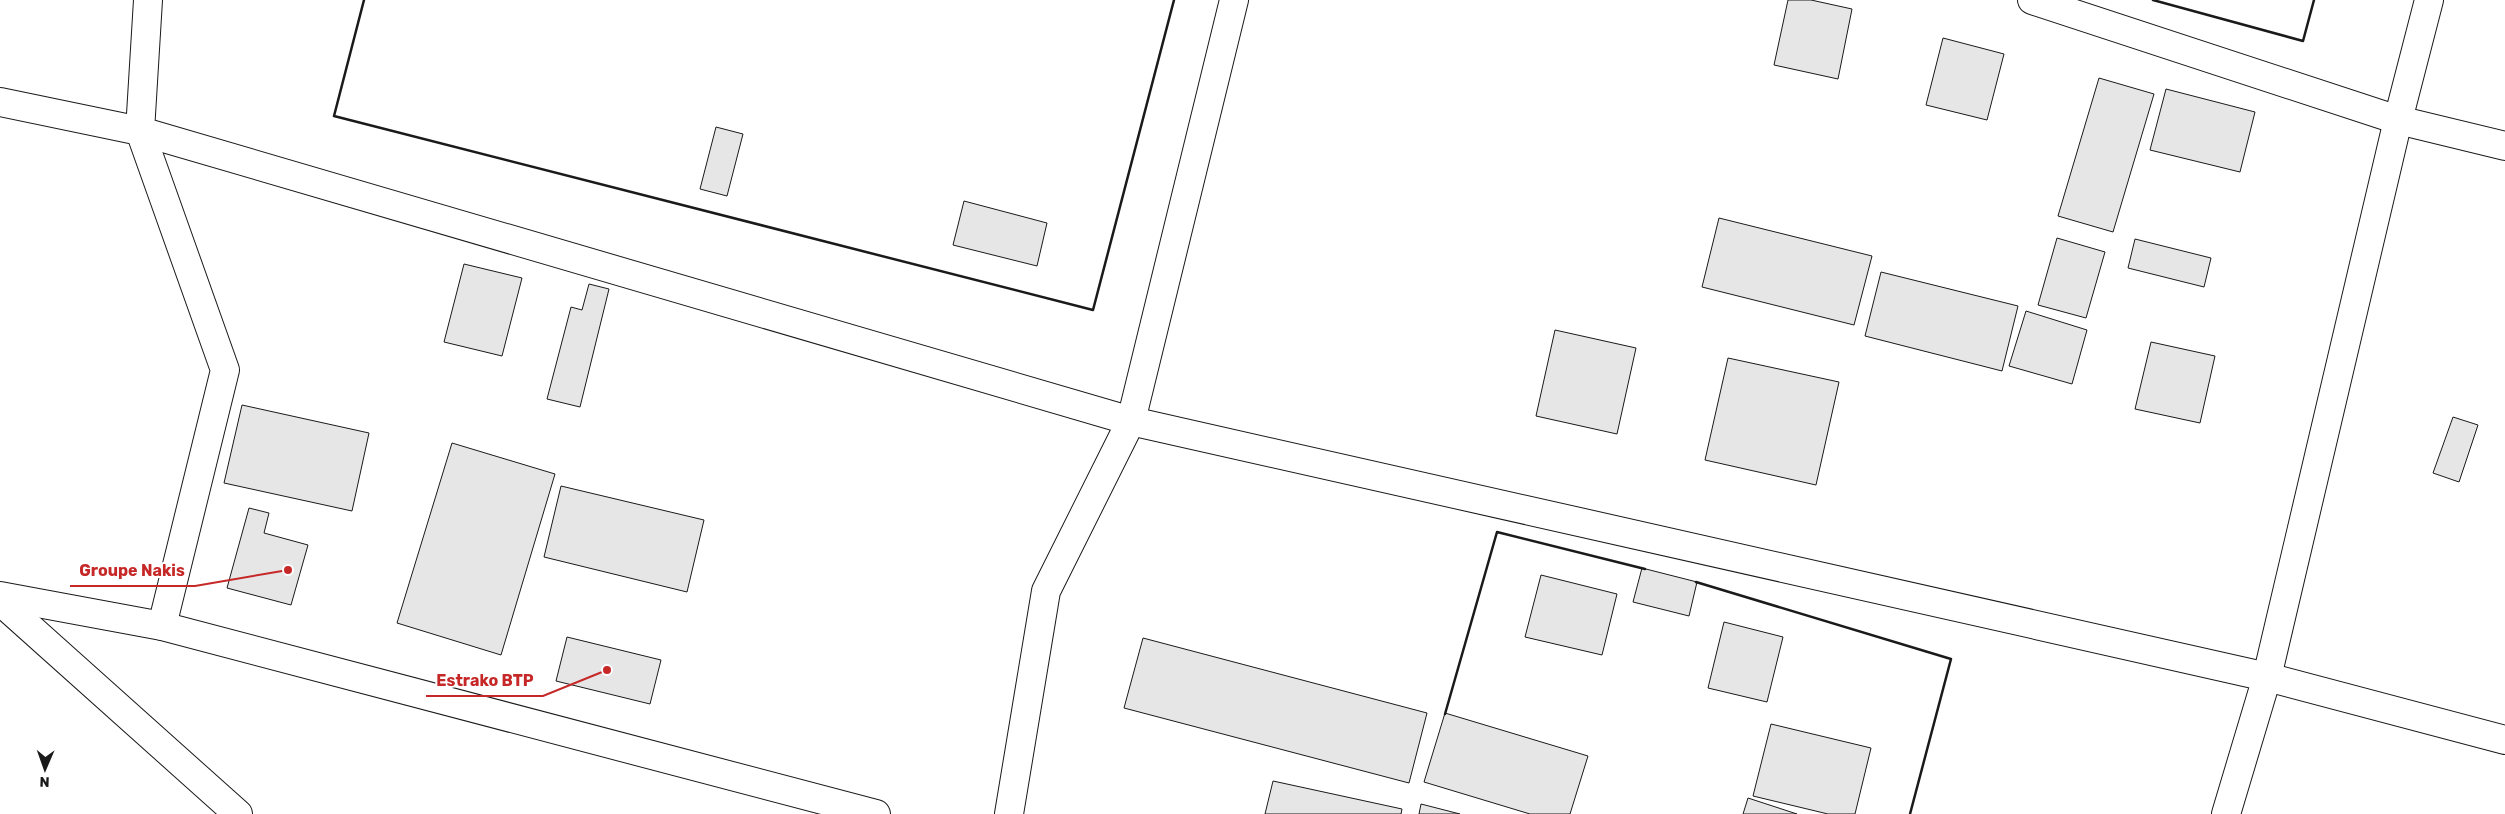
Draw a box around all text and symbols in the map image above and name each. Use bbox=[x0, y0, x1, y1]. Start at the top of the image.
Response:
callout: Groupe Nakis bbox=[70, 555, 195, 586]
text: Groupe Nakis bbox=[79, 561, 185, 580]
callout: Estrako BTP bbox=[426, 665, 543, 696]
text: Estrako BTP bbox=[436, 671, 534, 690]
north arrow bbox=[20, 744, 70, 794]
text: N bbox=[39, 773, 50, 790]

